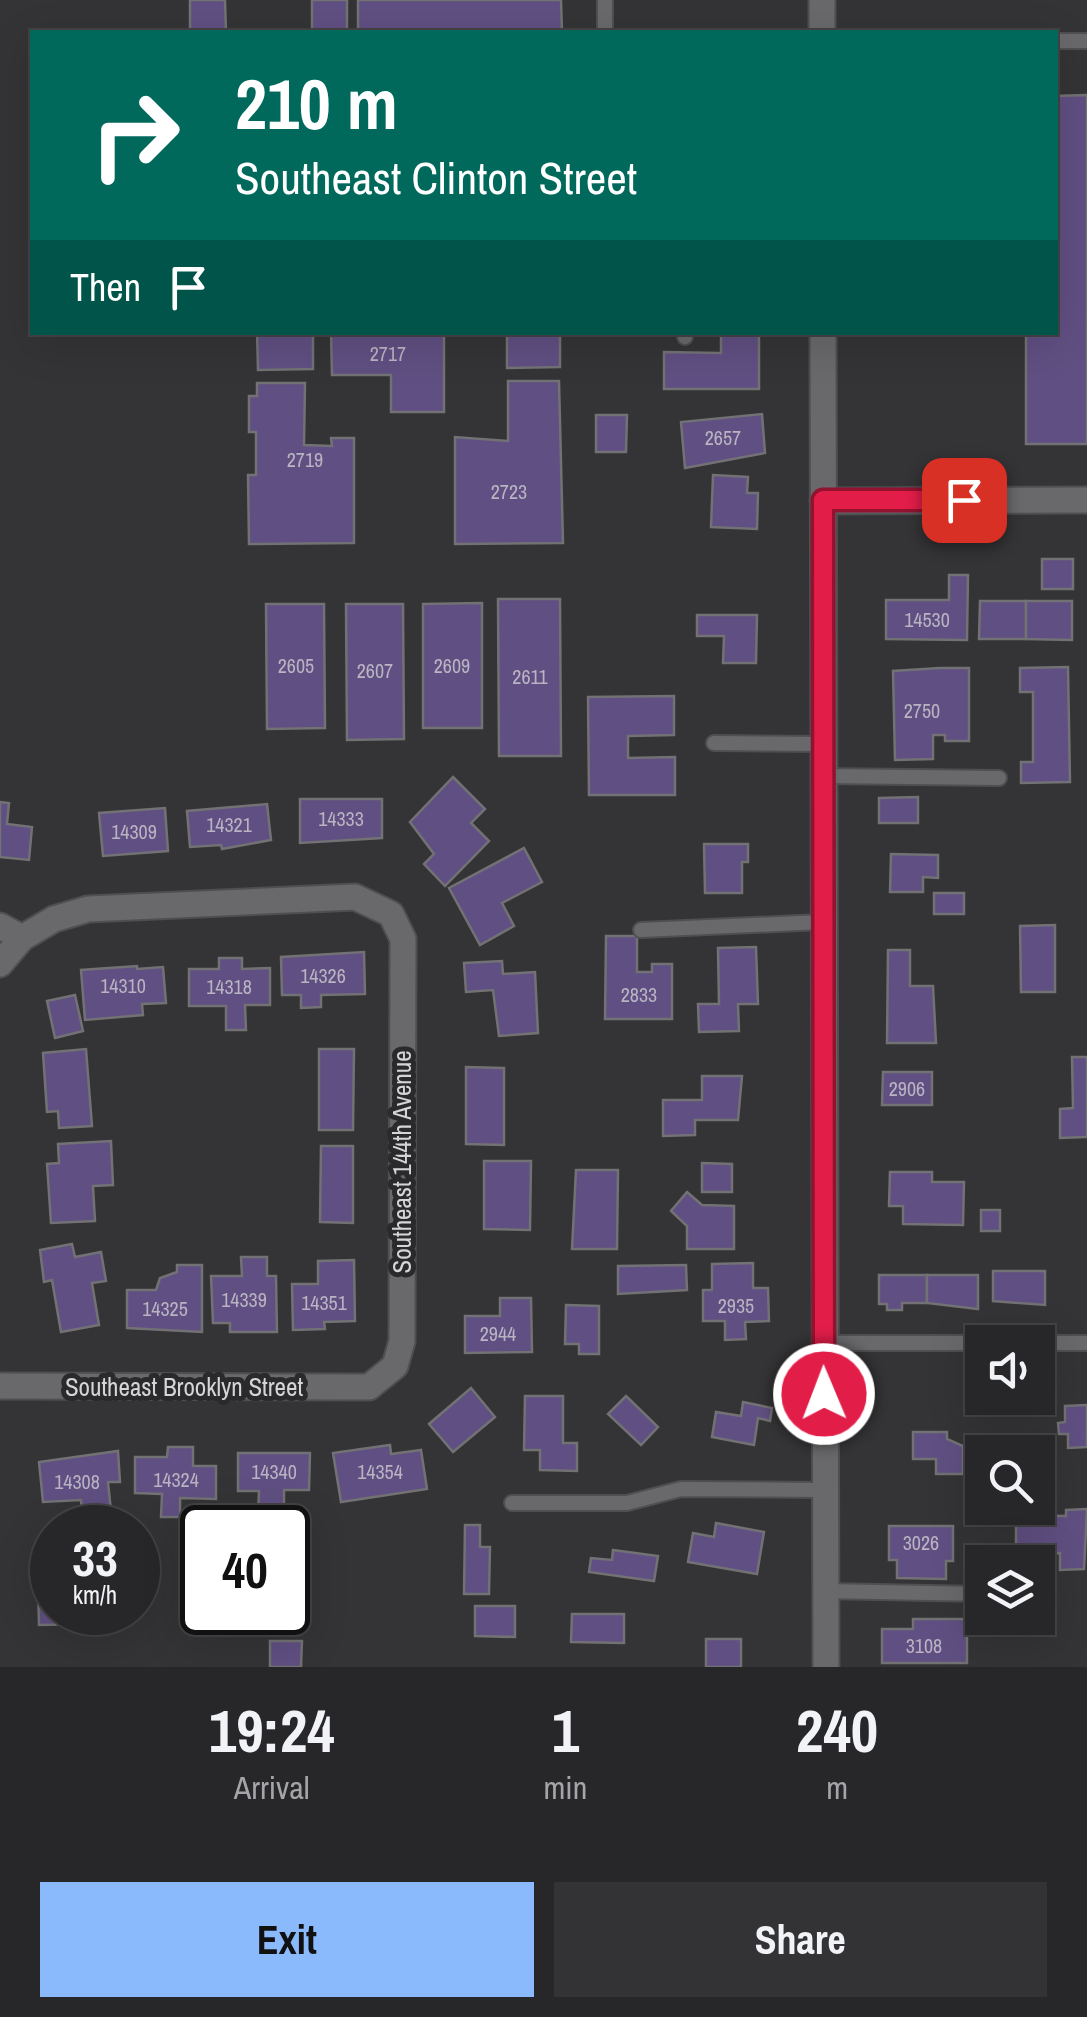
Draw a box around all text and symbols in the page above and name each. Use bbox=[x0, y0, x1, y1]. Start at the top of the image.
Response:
text: 210 m bbox=[235, 57, 398, 151]
icon: right bbox=[70, 70, 200, 200]
text: Southeast Clinton Street bbox=[235, 147, 637, 208]
icon: arrive bbox=[161, 260, 216, 315]
text: Then bbox=[70, 262, 141, 313]
house number: 2717 bbox=[370, 340, 406, 367]
house number: 2657 bbox=[705, 424, 741, 451]
house number: 2719 bbox=[287, 446, 323, 473]
pin bbox=[922, 458, 1007, 543]
icon: arrive bbox=[937, 473, 992, 528]
house number: 2723 bbox=[491, 478, 527, 505]
house number: 14530 bbox=[904, 606, 950, 633]
house number: 2605 bbox=[278, 652, 314, 679]
house number: 2609 bbox=[434, 652, 470, 679]
house number: 2607 bbox=[357, 657, 393, 684]
house number: 2611 bbox=[512, 663, 548, 690]
house number: 2750 bbox=[904, 697, 940, 724]
house number: 14333 bbox=[318, 805, 364, 832]
house number: 14321 bbox=[206, 811, 252, 838]
house number: 14309 bbox=[111, 818, 157, 845]
house number: 14326 bbox=[300, 962, 346, 989]
house number: 14310 bbox=[100, 972, 146, 999]
house number: 14318 bbox=[206, 973, 252, 1000]
house number: 2833 bbox=[621, 981, 657, 1008]
street label: Southeast 144th Avenue bbox=[385, 1050, 419, 1274]
house number: 2906 bbox=[889, 1075, 925, 1102]
house number: 14339 bbox=[221, 1286, 267, 1313]
house number: 14351 bbox=[301, 1289, 347, 1316]
house number: 2935 bbox=[718, 1292, 754, 1319]
house number: 14325 bbox=[142, 1295, 188, 1322]
house number: 2944 bbox=[480, 1320, 516, 1347]
map controls bbox=[965, 1325, 1055, 1635]
button: sound bbox=[965, 1325, 1055, 1415]
position arrow bbox=[772, 1342, 876, 1446]
street label: Southeast Brooklyn Street bbox=[65, 1370, 303, 1404]
button: search bbox=[965, 1435, 1055, 1525]
house number: 14340 bbox=[251, 1458, 297, 1485]
house number: 14354 bbox=[357, 1458, 403, 1485]
house number: 14324 bbox=[153, 1466, 199, 1493]
house number: 14308 bbox=[54, 1468, 100, 1495]
speed limit sign: 40 bbox=[180, 1505, 310, 1635]
text: 33 bbox=[72, 1524, 118, 1592]
house number: 3026 bbox=[903, 1529, 939, 1556]
button: layers bbox=[965, 1545, 1055, 1635]
text: km/h bbox=[73, 1578, 117, 1612]
house number: 3108 bbox=[906, 1632, 942, 1659]
text: 19:24 bbox=[209, 1690, 335, 1771]
text: 1 bbox=[552, 1690, 579, 1771]
text: 240 bbox=[796, 1690, 878, 1771]
text: Arrival bbox=[234, 1766, 310, 1809]
text: min bbox=[543, 1766, 587, 1809]
text: m bbox=[826, 1766, 848, 1809]
button: Exit bbox=[40, 1882, 534, 1997]
button: Share bbox=[554, 1882, 1047, 1997]

